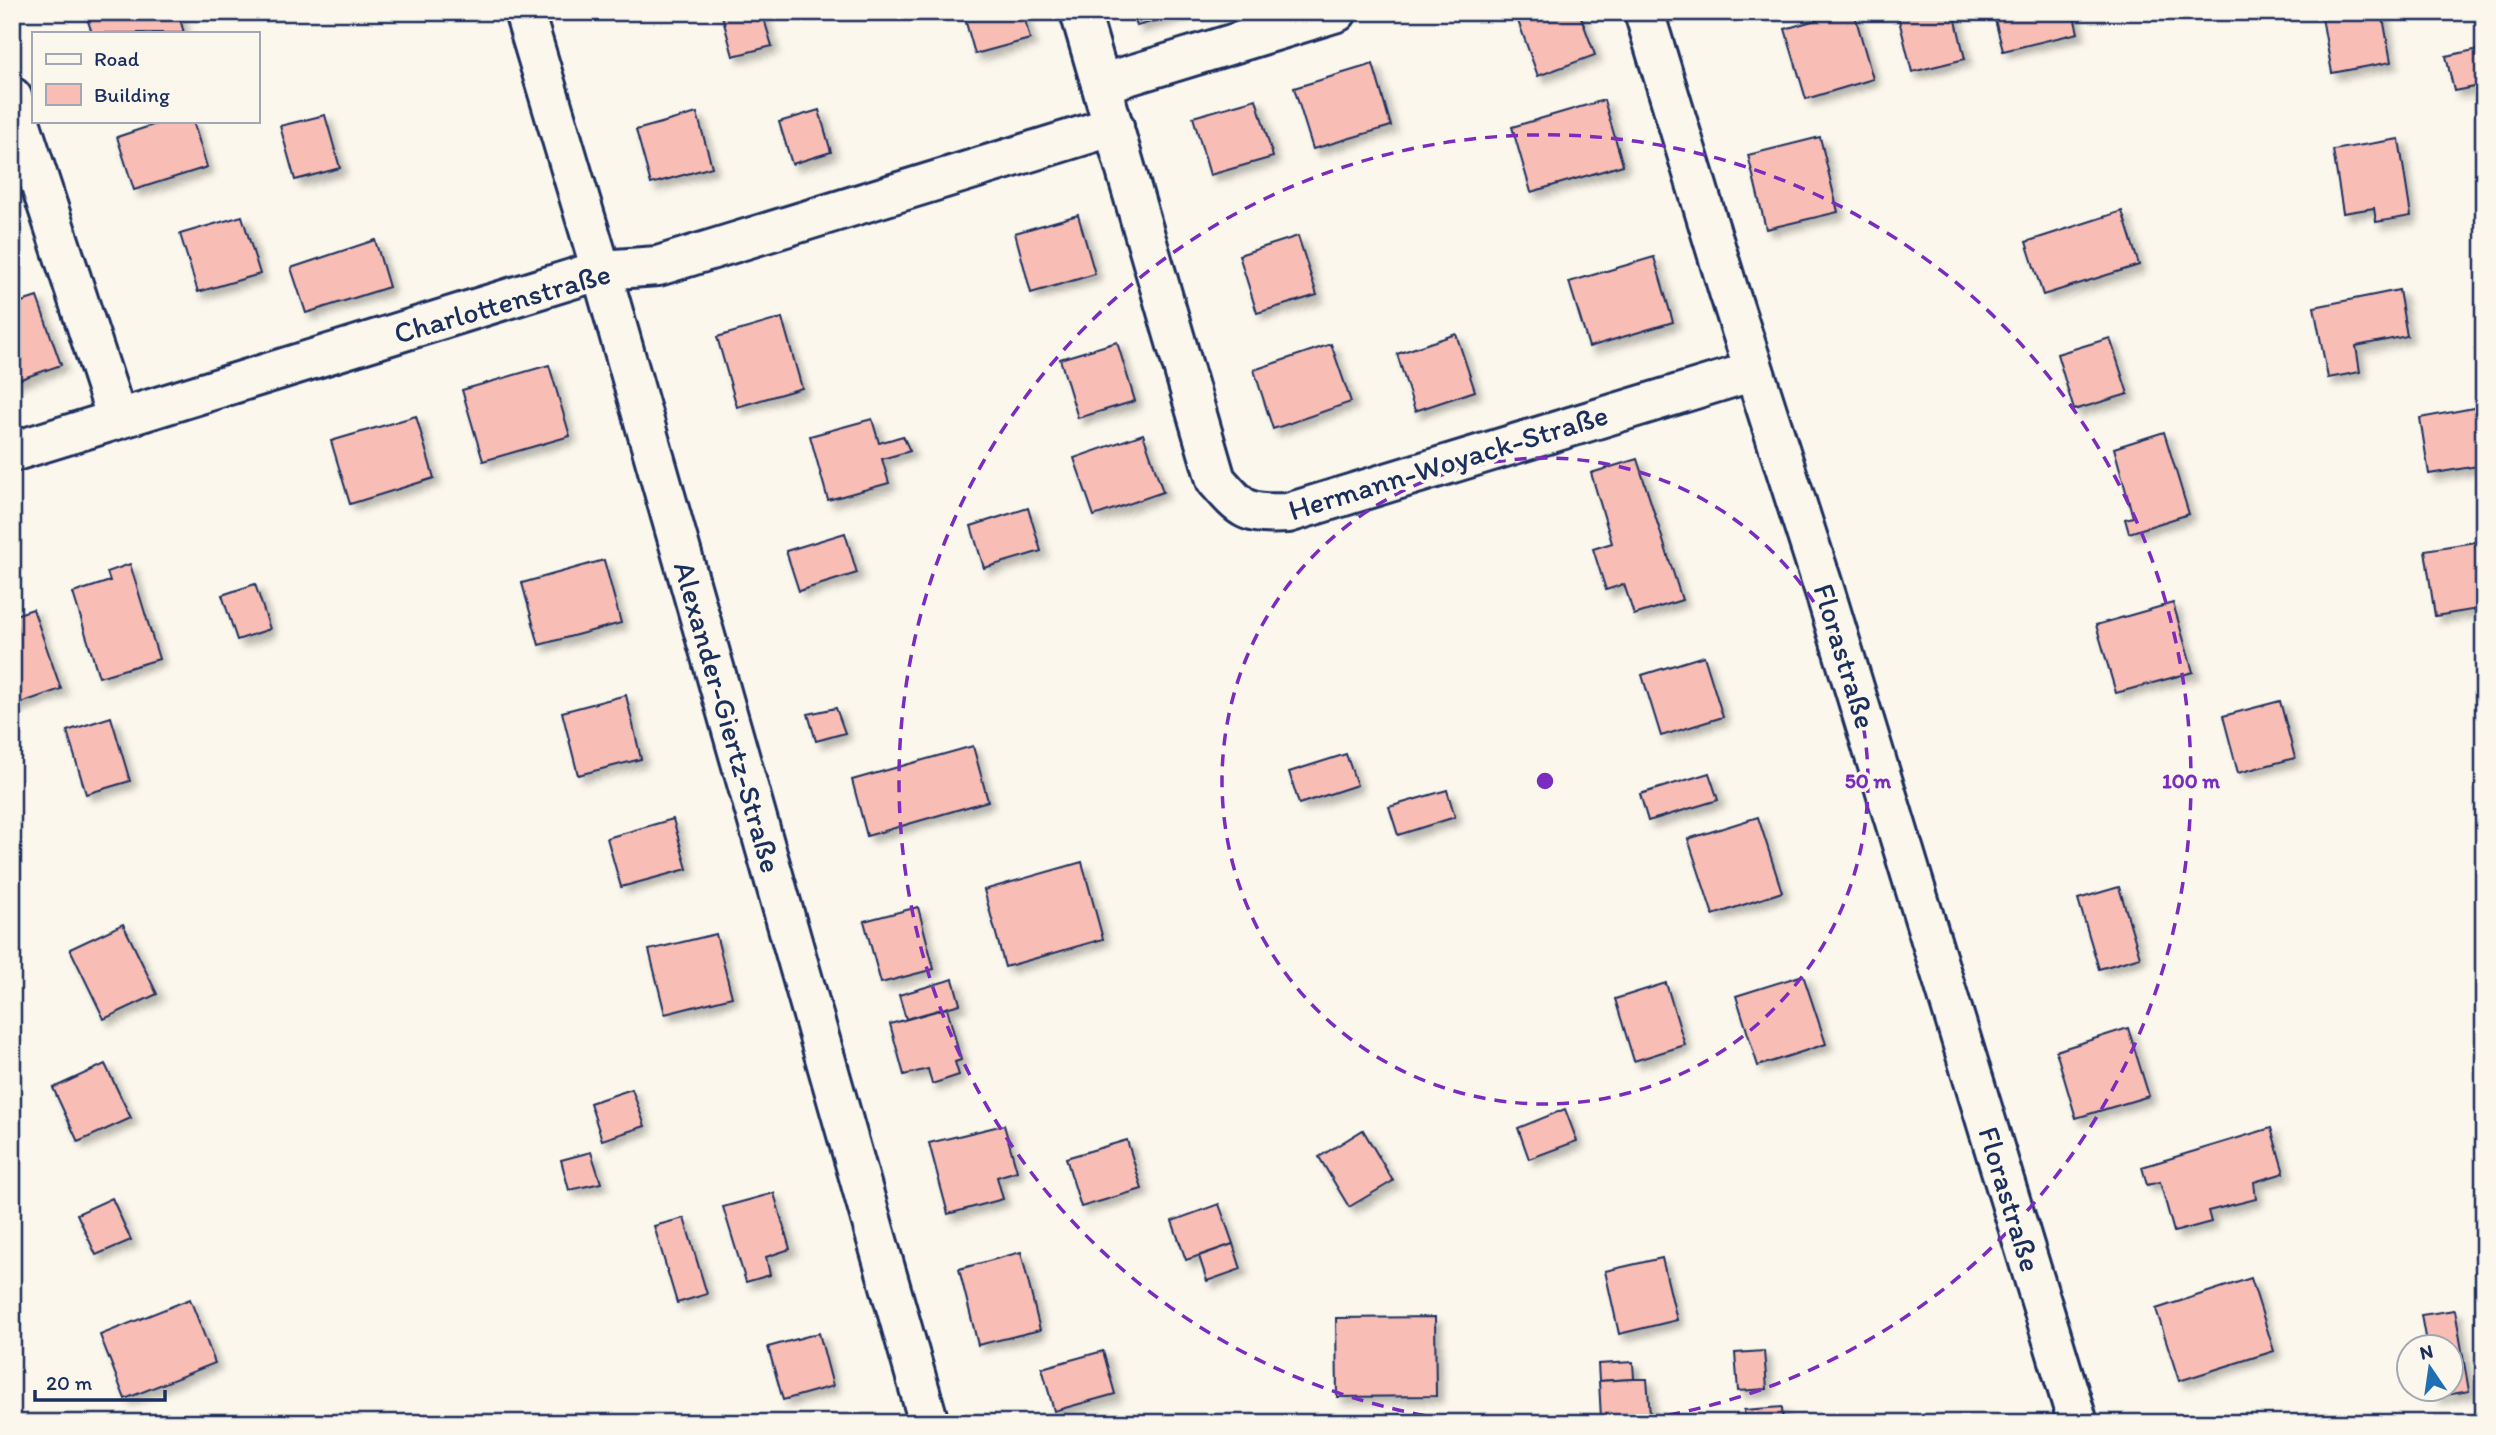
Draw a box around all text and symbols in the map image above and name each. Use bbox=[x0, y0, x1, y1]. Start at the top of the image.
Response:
legend bbox=[32, 32, 259, 122]
text: Road bbox=[94, 46, 140, 71]
text: Building bbox=[94, 82, 170, 107]
street label: Charlottenstraße bbox=[389, 254, 615, 352]
street label: Hermann-Woyack-Straße bbox=[1284, 396, 1612, 528]
street label: Alexander-Giertz-Straße bbox=[666, 557, 790, 877]
street label: Florastraße bbox=[1805, 579, 1885, 733]
text: 50 m bbox=[1845, 768, 1892, 793]
text: 100 m bbox=[2162, 768, 2220, 793]
centre of rings bbox=[1533, 769, 1557, 793]
street label: Florastraße bbox=[1970, 1122, 2050, 1276]
north arrow bbox=[2394, 1334, 2464, 1404]
text: N bbox=[2417, 1339, 2435, 1365]
scale bar bbox=[35, 1358, 164, 1402]
text: 20 m bbox=[46, 1370, 93, 1395]

